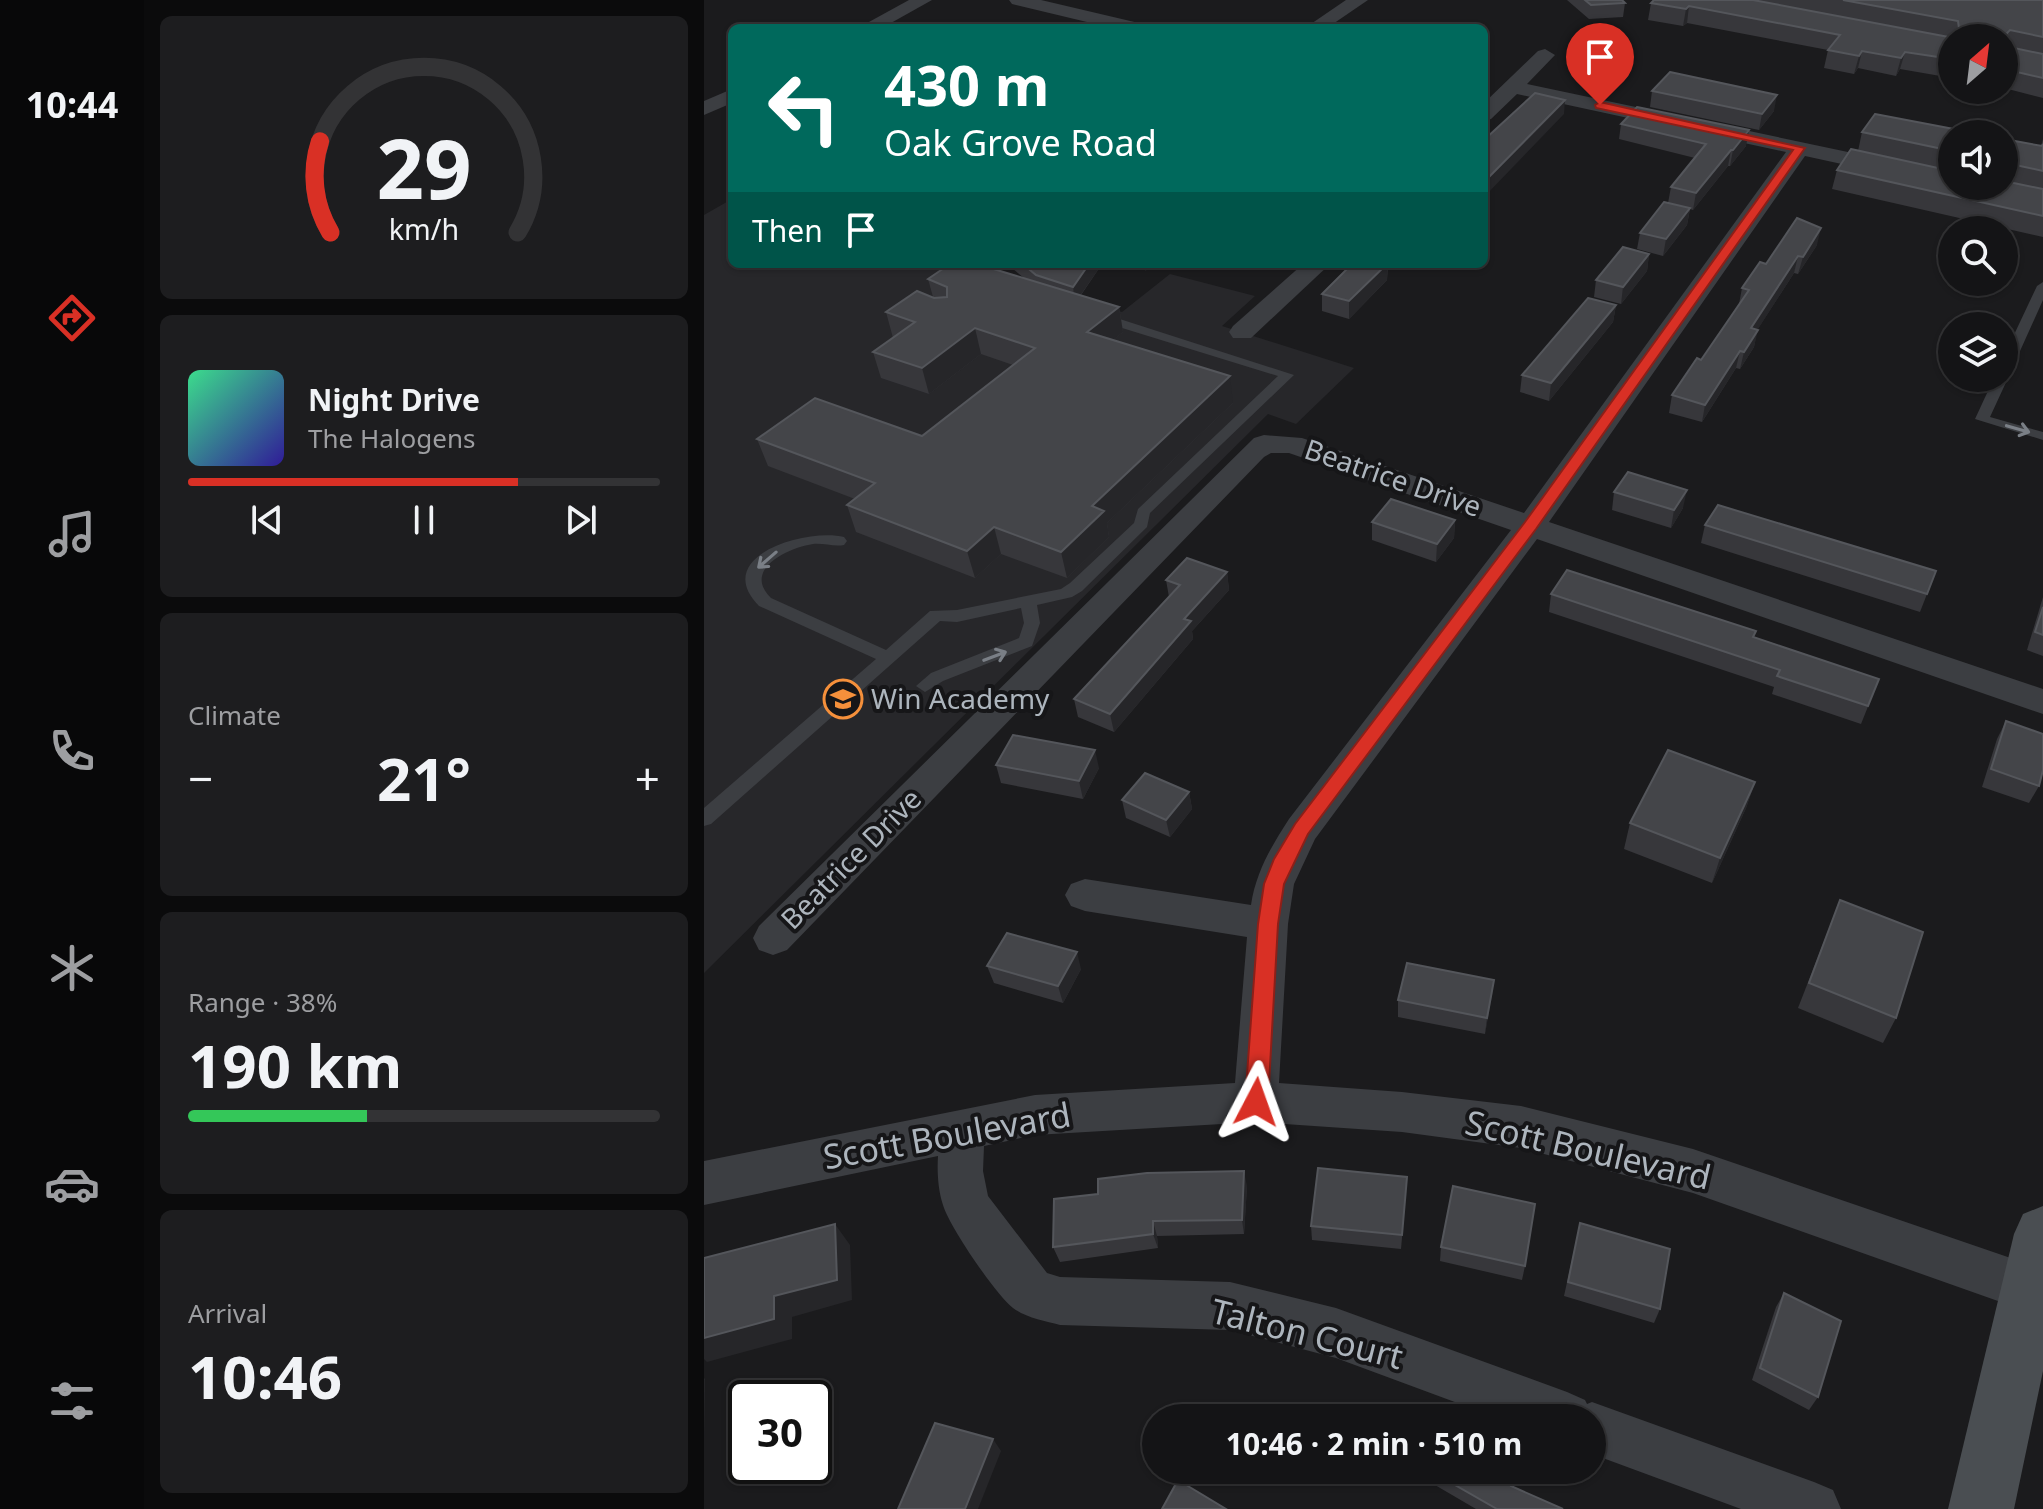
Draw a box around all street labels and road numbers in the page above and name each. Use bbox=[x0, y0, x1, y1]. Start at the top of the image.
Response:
street label: Beatrice Drive bbox=[1300, 429, 1487, 525]
street label: Beatrice Drive bbox=[772, 780, 929, 937]
street label: Scott Boulevard bbox=[819, 1091, 1074, 1179]
street label: Scott Boulevard bbox=[1461, 1098, 1715, 1200]
street label: Talton Court bbox=[1207, 1287, 1408, 1379]

